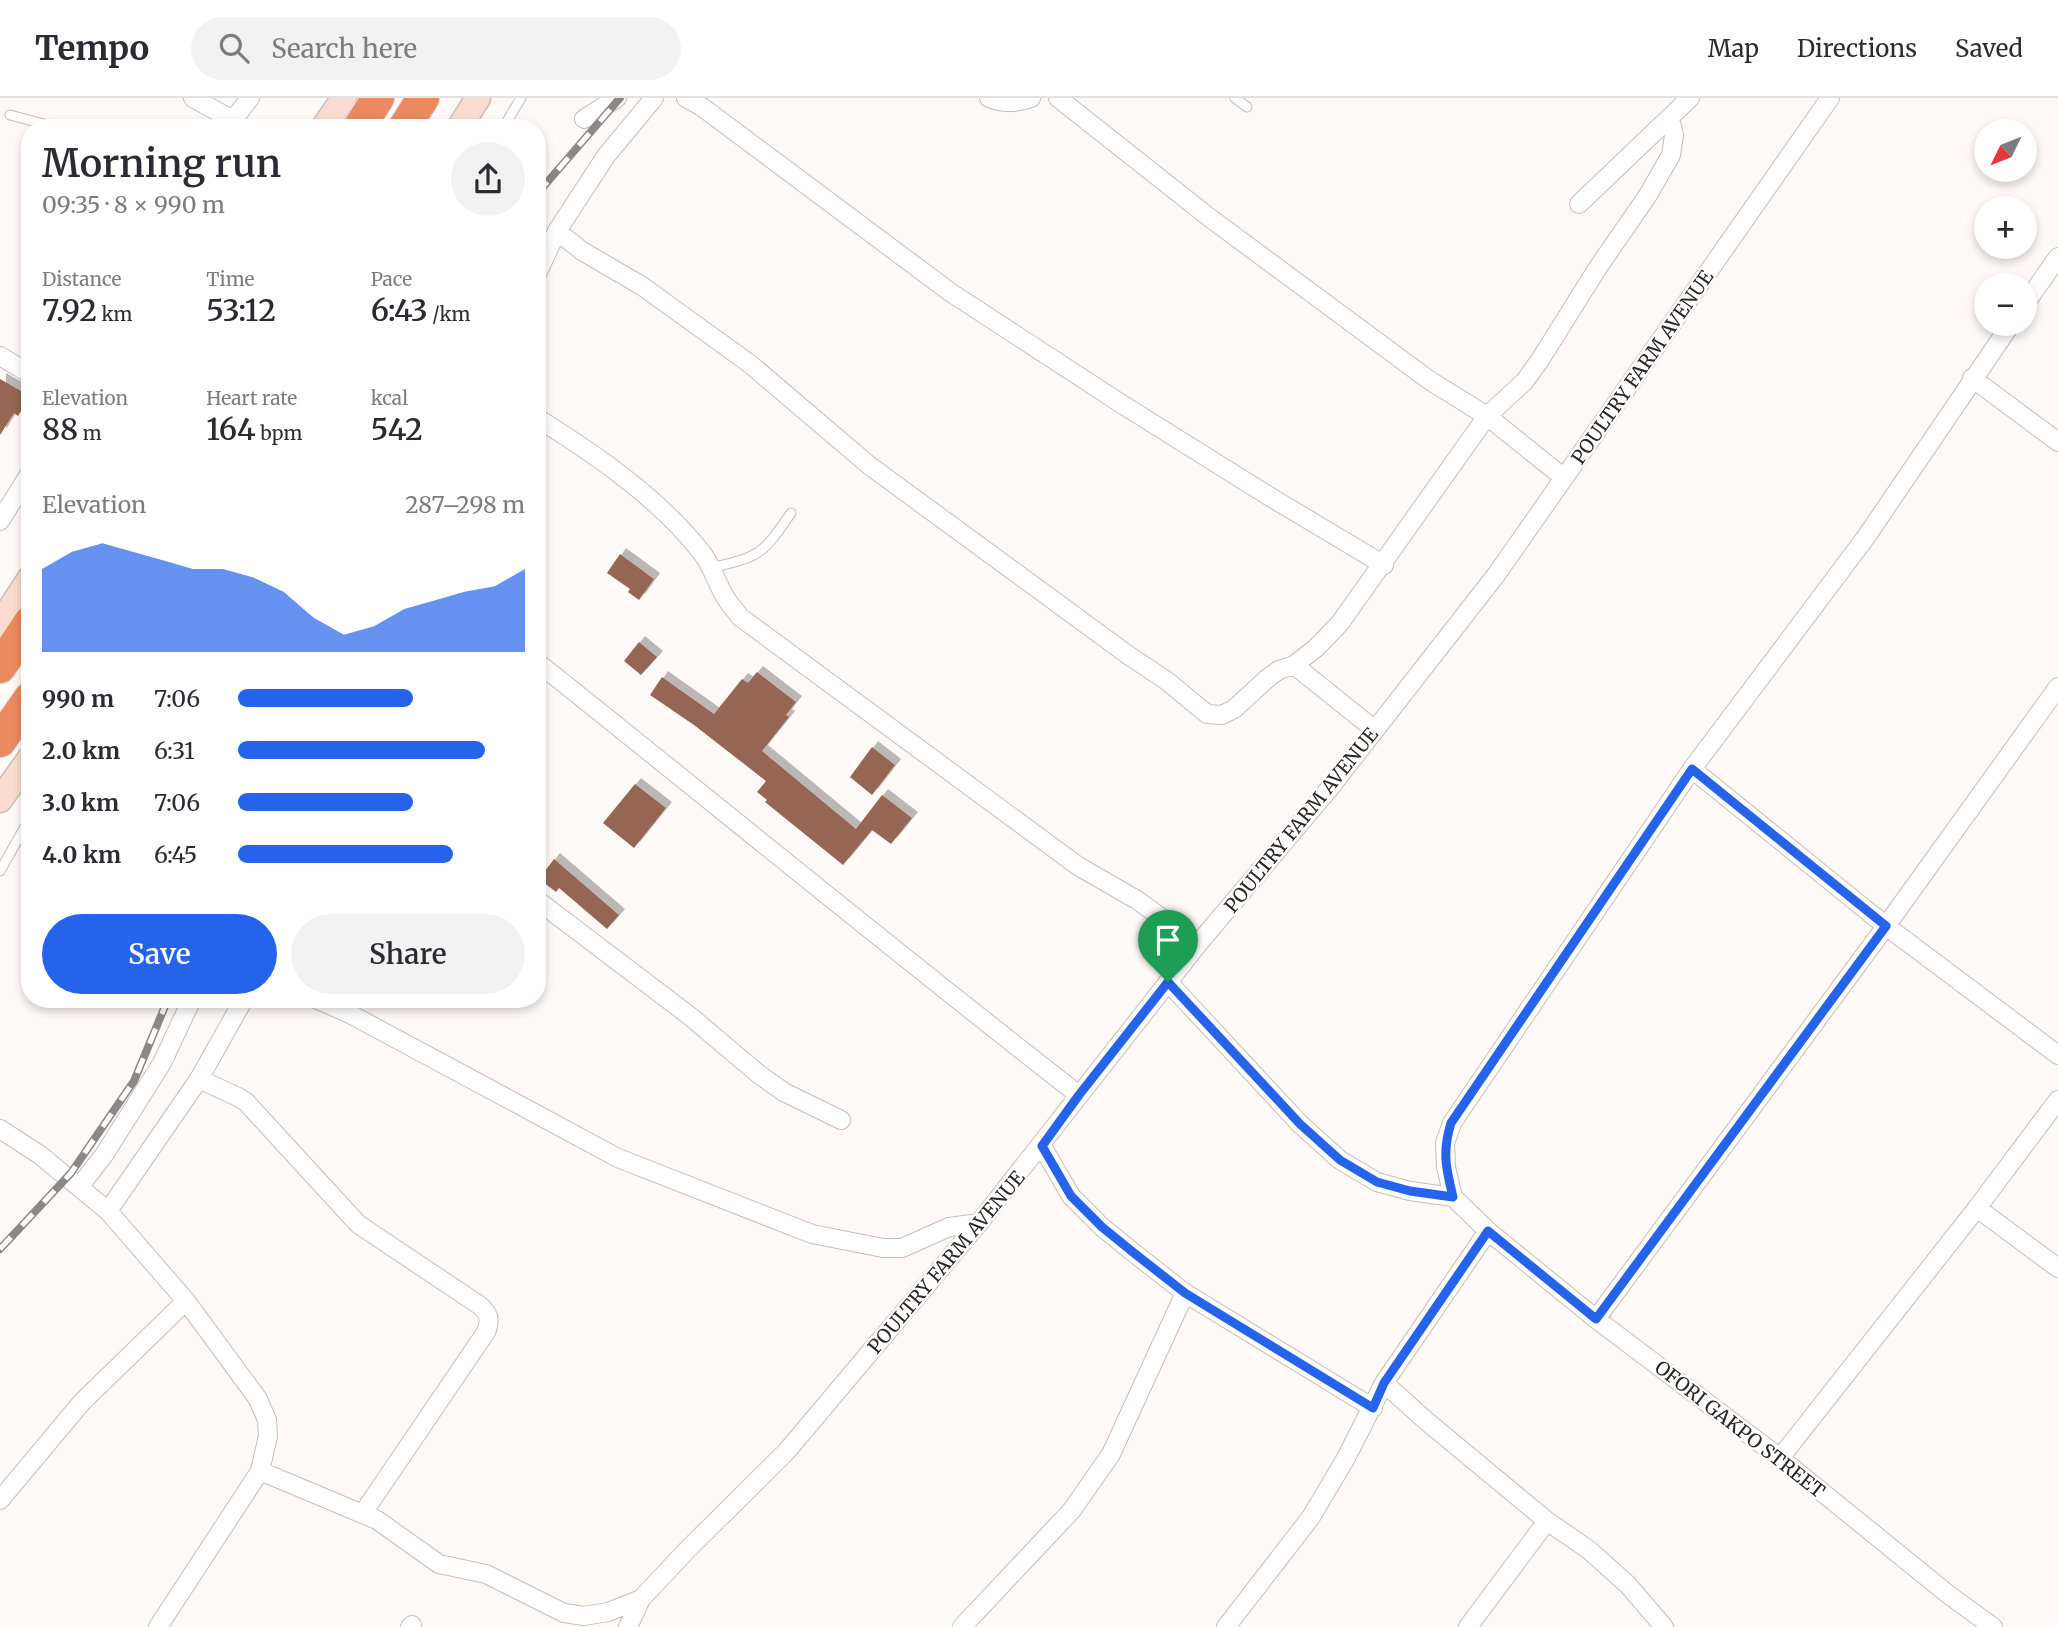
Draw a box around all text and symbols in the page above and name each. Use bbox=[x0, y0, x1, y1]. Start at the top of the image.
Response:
search box bbox=[191, 17, 681, 80]
text: Tempo bbox=[35, 28, 149, 69]
icon: search bbox=[215, 29, 253, 67]
text: Search here bbox=[271, 32, 417, 65]
text: Map bbox=[1708, 33, 1759, 64]
text: Directions bbox=[1797, 33, 1917, 64]
text: Saved bbox=[1955, 33, 2023, 64]
north arrow bbox=[1974, 119, 2037, 182]
map controls bbox=[1974, 119, 2037, 336]
text: Morning run bbox=[42, 140, 281, 187]
button: share bbox=[451, 142, 525, 216]
text: 09:35 · 8 × 990 m bbox=[42, 190, 225, 219]
button: + bbox=[1974, 196, 2037, 259]
street label: POULTRY FARM AVENUE bbox=[1566, 265, 1718, 469]
text: Distance bbox=[42, 267, 121, 291]
text: Time bbox=[206, 267, 255, 291]
text: Pace bbox=[371, 267, 412, 291]
button: − bbox=[1974, 273, 2037, 336]
text: 7.92 bbox=[42, 291, 97, 329]
text: 53:12 bbox=[206, 291, 276, 329]
text: 6:43 bbox=[371, 291, 428, 329]
text: km bbox=[97, 302, 132, 326]
text: /km bbox=[428, 302, 470, 326]
text: Elevation bbox=[42, 386, 128, 410]
text: Heart rate bbox=[206, 386, 297, 410]
text: kcal bbox=[371, 386, 408, 410]
text: 88 bbox=[42, 410, 78, 448]
text: 164 bbox=[206, 410, 256, 448]
text: 542 bbox=[371, 410, 423, 448]
text: m bbox=[78, 421, 102, 445]
text: bpm bbox=[256, 421, 302, 445]
text: Elevation bbox=[42, 490, 146, 519]
text: 287–298 m bbox=[405, 490, 525, 519]
text: 990 m bbox=[42, 684, 114, 713]
text: 7:06 bbox=[154, 684, 200, 713]
street label: POULTRY FARM AVENUE bbox=[1219, 723, 1383, 917]
text: 2.0 km bbox=[42, 736, 120, 765]
text: 6:31 bbox=[154, 736, 195, 765]
text: 3.0 km bbox=[42, 788, 119, 817]
text: 7:06 bbox=[154, 788, 200, 817]
text: 4.0 km bbox=[42, 840, 121, 869]
text: 6:45 bbox=[154, 840, 197, 869]
pin bbox=[1138, 910, 1198, 982]
button: Save bbox=[42, 914, 277, 994]
button: Share bbox=[291, 914, 525, 994]
icon: arrive bbox=[1149, 921, 1187, 959]
street label: POULTRY FARM AVENUE bbox=[862, 1166, 1030, 1358]
street label: OFORI GAKPO STREET bbox=[1650, 1355, 1830, 1503]

